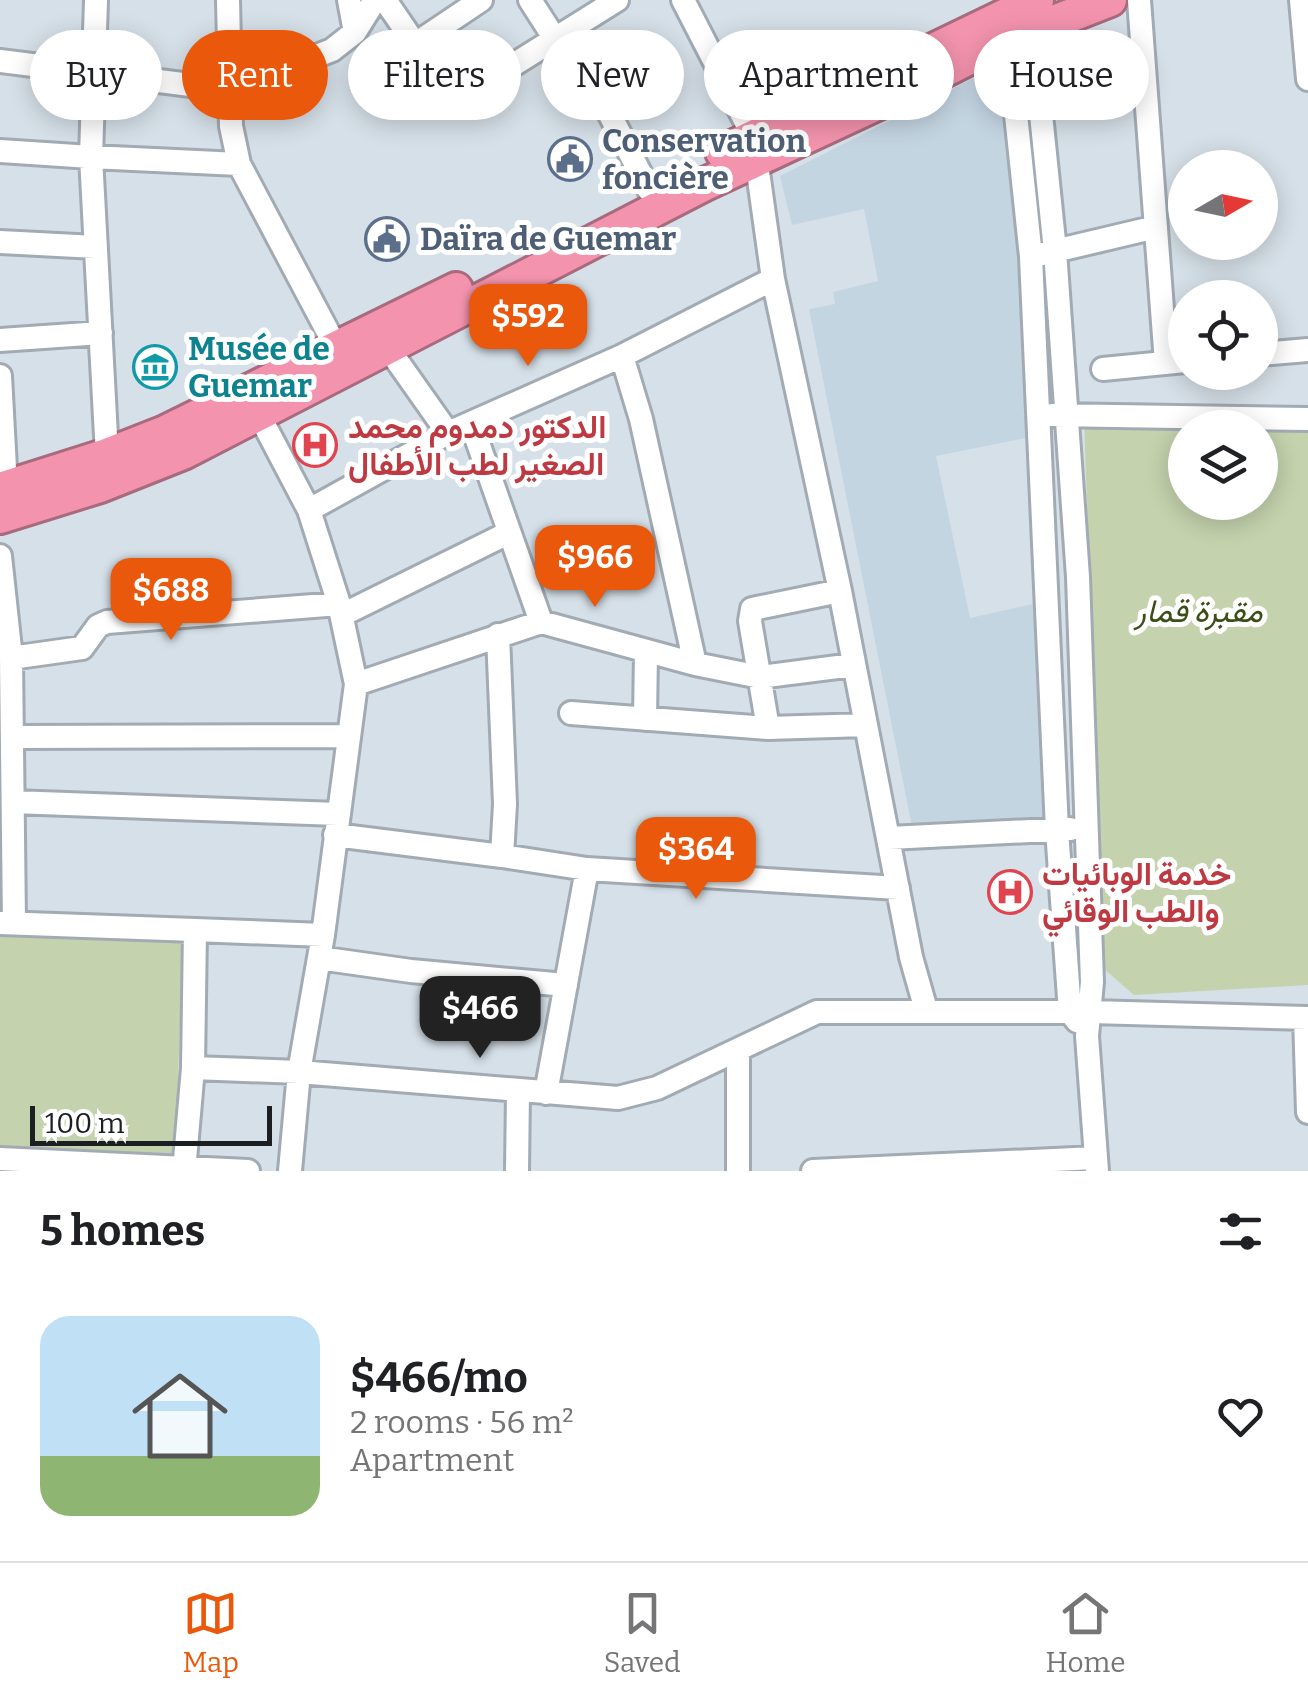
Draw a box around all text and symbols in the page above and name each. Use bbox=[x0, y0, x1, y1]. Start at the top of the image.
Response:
chip: Buy bbox=[30, 30, 162, 120]
chip: Rent bbox=[182, 30, 328, 120]
chip: Filters bbox=[348, 30, 521, 120]
chip: New bbox=[541, 30, 684, 120]
chip: Apartment bbox=[704, 30, 954, 120]
chip: House bbox=[974, 30, 1149, 120]
place label: Conservation foncière bbox=[602, 122, 806, 197]
public building icon: Conservation foncière bbox=[547, 136, 593, 182]
north arrow bbox=[1168, 150, 1278, 260]
map controls bbox=[1168, 150, 1278, 520]
public building icon: Daïra de Guemar bbox=[364, 216, 410, 262]
place label: Daïra de Guemar bbox=[420, 220, 676, 258]
button: locate bbox=[1168, 280, 1278, 390]
pin: $592 bbox=[469, 284, 587, 369]
text: $592 bbox=[491, 297, 565, 335]
place label: Musée de Guemar bbox=[188, 330, 330, 405]
museum icon: Musée de Guemar bbox=[132, 344, 178, 390]
place label: الدكتور دمدوم محمد الصغير لطب الأطفال bbox=[348, 408, 607, 484]
button: layers bbox=[1168, 410, 1278, 520]
hospital icon: الدكتور دمدوم محمد الصغير لطب الأطفال bbox=[292, 422, 338, 468]
pin: $966 bbox=[536, 525, 654, 610]
text: $966 bbox=[557, 538, 633, 576]
pin: $688 bbox=[112, 558, 230, 643]
text: $688 bbox=[133, 571, 209, 609]
park label: مقبرة قمار bbox=[1133, 592, 1264, 631]
pin: $364 bbox=[637, 817, 755, 902]
text: $364 bbox=[658, 830, 734, 868]
place label: خدمة الوبائيات والطب الوقائي bbox=[1042, 855, 1231, 938]
hospital icon: خدمة الوبائيات والطب الوقائي bbox=[987, 869, 1033, 915]
pin: $466 bbox=[421, 976, 539, 1061]
text: $466 bbox=[442, 989, 518, 1027]
scale bar bbox=[30, 1101, 272, 1146]
text: 100 m bbox=[45, 1107, 125, 1140]
icon: filters bbox=[1213, 1204, 1268, 1259]
text: 5 homes bbox=[40, 1206, 205, 1256]
text: $466/mo bbox=[350, 1353, 528, 1403]
icon: home bbox=[120, 1356, 240, 1476]
icon: heart bbox=[1213, 1389, 1268, 1444]
text: 2 rooms · 56 m² bbox=[350, 1403, 574, 1441]
text: Apartment bbox=[350, 1441, 514, 1479]
tab: Map bbox=[182, 1586, 239, 1679]
tab: Saved bbox=[604, 1586, 681, 1679]
tab: Home bbox=[1046, 1586, 1126, 1679]

